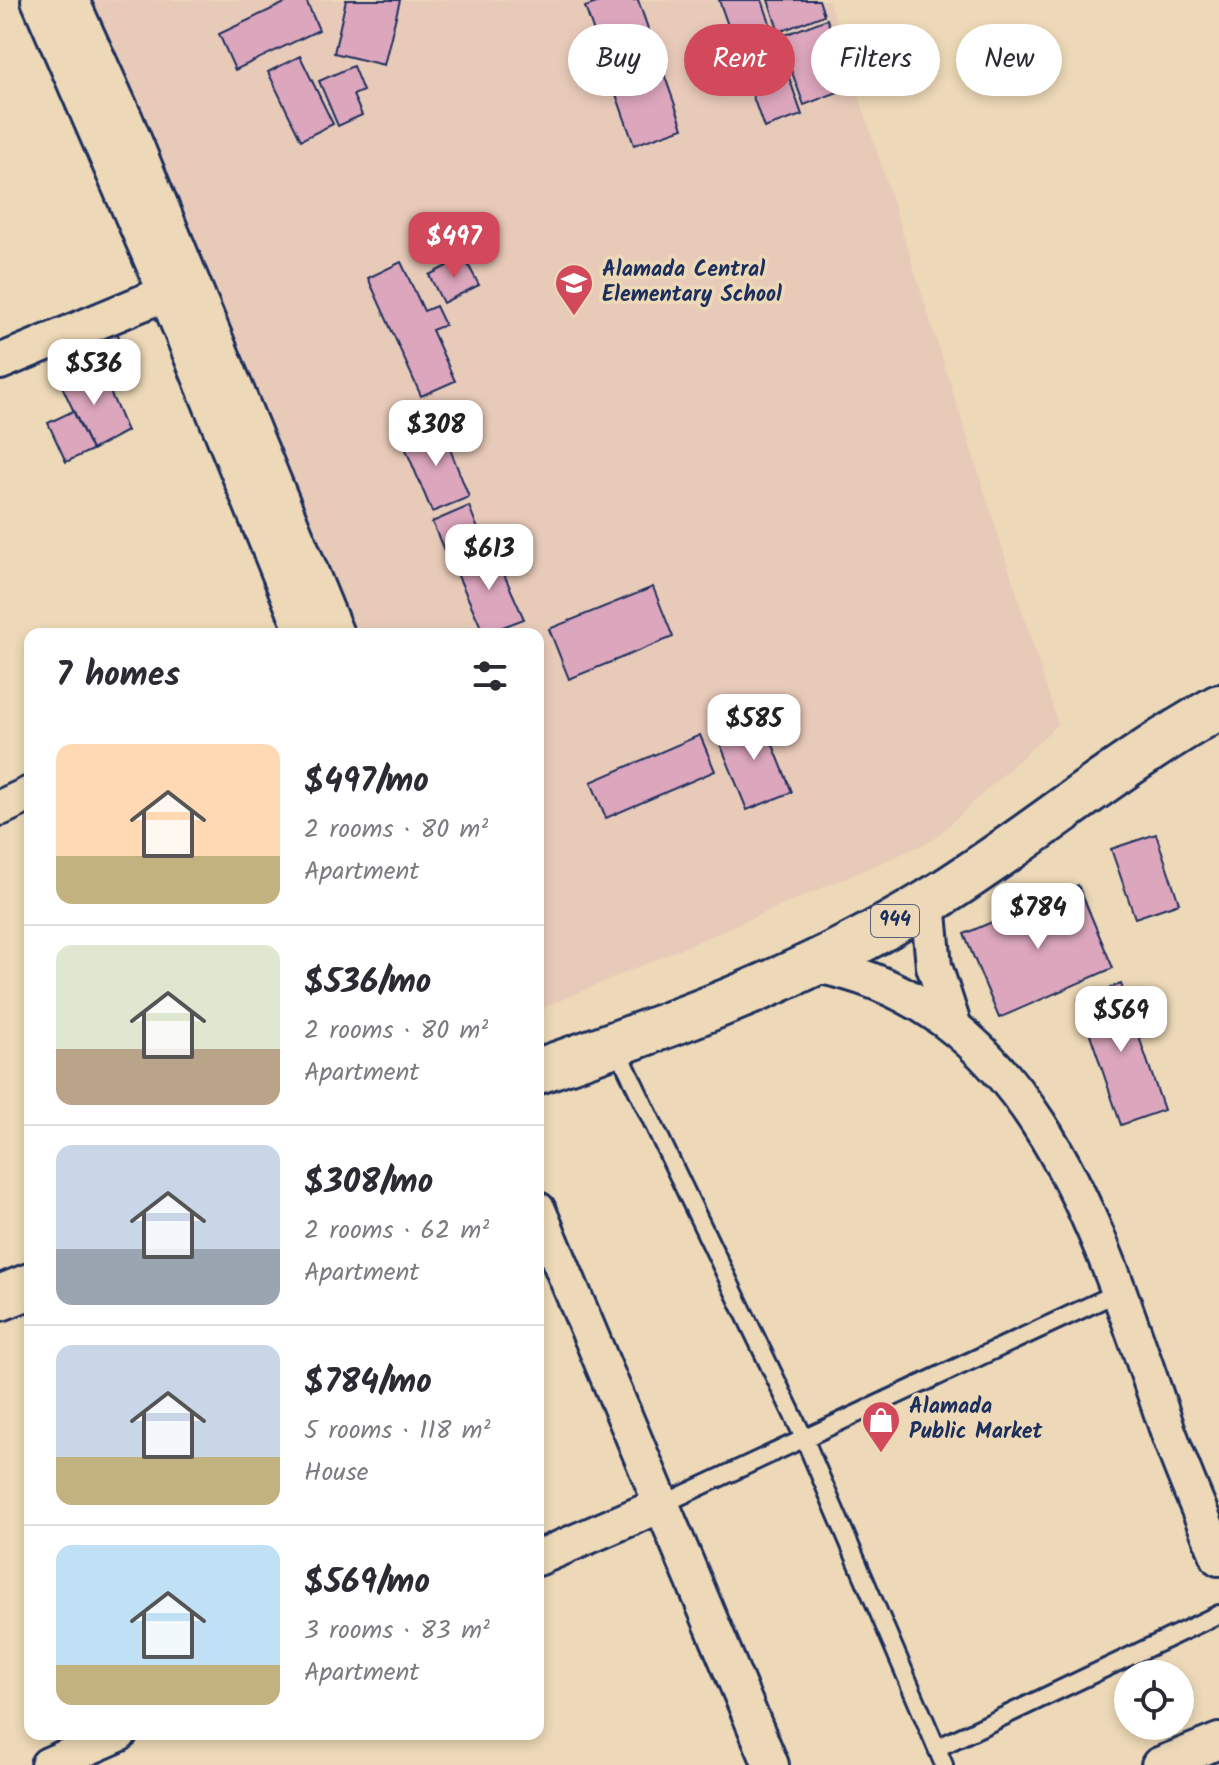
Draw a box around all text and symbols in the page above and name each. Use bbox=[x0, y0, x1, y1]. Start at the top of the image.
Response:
chip: Buy bbox=[568, 24, 668, 96]
chip: Rent bbox=[684, 24, 795, 96]
chip: Filters bbox=[811, 24, 940, 96]
chip: New bbox=[956, 24, 1062, 96]
pin: $497 bbox=[407, 212, 501, 280]
text: $497 bbox=[427, 217, 482, 259]
place label: Alamada Central Elementary School bbox=[602, 253, 782, 313]
school or university icon: Alamada Central Elementary School bbox=[553, 262, 595, 317]
pin: $536 bbox=[47, 339, 141, 407]
text: $536 bbox=[66, 344, 122, 386]
pin: $308 bbox=[389, 400, 483, 468]
text: $308 bbox=[407, 405, 465, 447]
pin: $613 bbox=[442, 524, 536, 592]
text: $613 bbox=[463, 529, 515, 571]
text: 7 homes bbox=[56, 649, 180, 703]
icon: filters bbox=[468, 654, 512, 698]
pin: $585 bbox=[707, 694, 801, 762]
text: $585 bbox=[725, 699, 783, 741]
text: $497/mo bbox=[304, 755, 429, 809]
icon: home bbox=[120, 776, 216, 872]
text: 2 rooms · 80 m² bbox=[304, 809, 488, 851]
text: Apartment bbox=[304, 851, 419, 893]
pin: $784 bbox=[991, 883, 1085, 951]
text: $784 bbox=[1009, 888, 1067, 930]
road number: 944 bbox=[871, 905, 919, 937]
text: $536/mo bbox=[304, 956, 431, 1010]
icon: home bbox=[120, 977, 216, 1073]
pin: $569 bbox=[1074, 986, 1168, 1054]
text: $569 bbox=[1093, 991, 1149, 1033]
text: 2 rooms · 80 m² bbox=[304, 1010, 488, 1052]
text: Apartment bbox=[304, 1052, 419, 1094]
text: $308/mo bbox=[304, 1156, 433, 1210]
icon: home bbox=[120, 1177, 216, 1273]
text: 2 rooms · 62 m² bbox=[304, 1210, 489, 1252]
text: Apartment bbox=[304, 1252, 419, 1294]
text: $784/mo bbox=[304, 1356, 432, 1410]
icon: home bbox=[120, 1377, 216, 1473]
place label: Alamada Public Market bbox=[909, 1390, 1043, 1450]
shop icon: Alamada Public Market bbox=[860, 1399, 902, 1454]
text: 5 rooms · 118 m² bbox=[304, 1410, 490, 1452]
text: House bbox=[304, 1452, 368, 1494]
text: $569/mo bbox=[304, 1556, 430, 1610]
icon: home bbox=[120, 1577, 216, 1673]
text: 3 rooms · 83 m² bbox=[304, 1610, 490, 1652]
text: Apartment bbox=[304, 1652, 419, 1694]
map controls bbox=[1114, 1660, 1194, 1740]
button: locate bbox=[1114, 1660, 1194, 1740]

